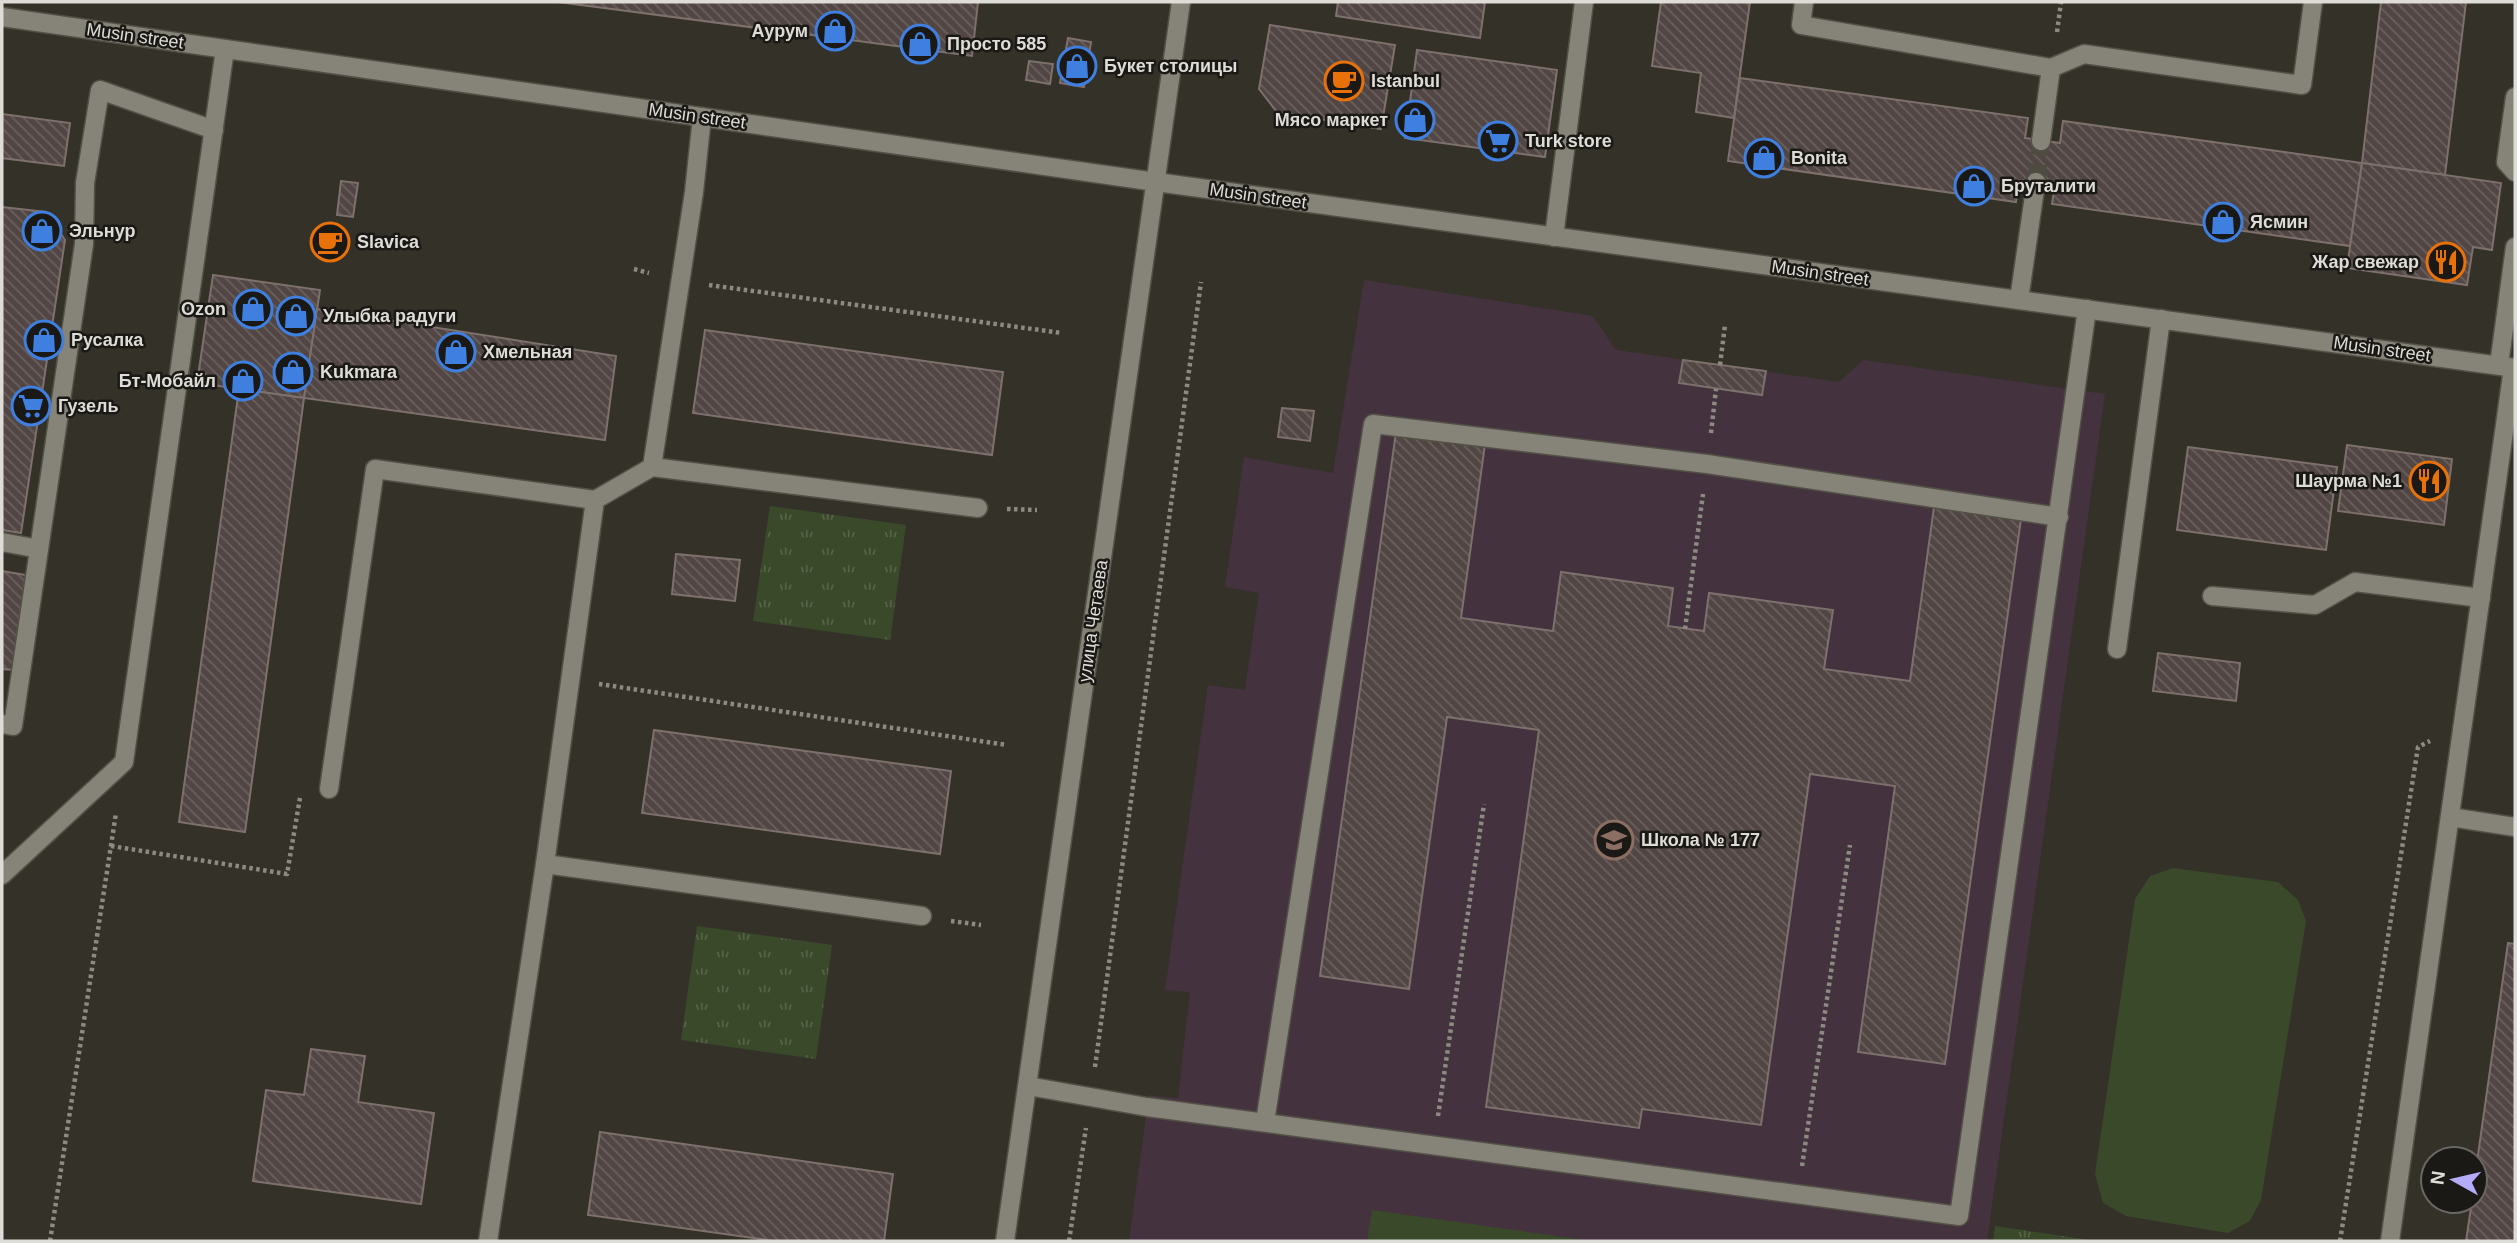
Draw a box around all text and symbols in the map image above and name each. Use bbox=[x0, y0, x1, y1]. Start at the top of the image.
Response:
shop icon: Аурум bbox=[814, 10, 856, 52]
street label: Musin street bbox=[85, 19, 185, 53]
place label: Аурум bbox=[751, 21, 808, 41]
shop icon: Просто 585 bbox=[899, 23, 941, 65]
place label: Просто 585 bbox=[947, 34, 1046, 54]
shop icon: Букет столицы bbox=[1056, 45, 1098, 87]
place label: Букет столицы bbox=[1104, 56, 1237, 76]
cafe icon: Istanbul bbox=[1323, 60, 1365, 102]
place label: Istanbul bbox=[1371, 71, 1440, 91]
street label: Musin street bbox=[647, 99, 747, 133]
shop icon: Мясо маркет bbox=[1394, 99, 1436, 141]
place label: Мясо маркет bbox=[1275, 110, 1388, 130]
supermarket icon: Turk store bbox=[1477, 120, 1519, 162]
place label: Turk store bbox=[1525, 131, 1612, 151]
shop icon: Bonita bbox=[1743, 137, 1785, 179]
place label: Bonita bbox=[1791, 148, 1848, 168]
shop icon: Бруталити bbox=[1953, 165, 1995, 207]
place label: Бруталити bbox=[2001, 176, 2096, 196]
street label: Musin street bbox=[1208, 179, 1308, 213]
shop icon: Ясмин bbox=[2202, 201, 2244, 243]
shop icon: Эльнур bbox=[21, 210, 63, 252]
place label: Ясмин bbox=[2250, 212, 2308, 232]
place label: Эльнур bbox=[69, 221, 136, 241]
cafe icon: Slavica bbox=[309, 221, 351, 263]
place label: Slavica bbox=[357, 232, 420, 252]
restaurant icon: Жар свежар bbox=[2425, 241, 2467, 283]
place label: Жар свежар bbox=[2311, 252, 2419, 272]
street label: Musin street bbox=[1770, 256, 1870, 290]
shop icon: Ozon bbox=[232, 288, 274, 330]
shop icon: Улыбка радуги bbox=[275, 295, 317, 337]
place label: Ozon bbox=[181, 299, 226, 319]
place label: Улыбка радуги bbox=[323, 306, 456, 326]
shop icon: Русалка bbox=[23, 319, 65, 361]
place label: Русалка bbox=[71, 330, 144, 350]
shop icon: Хмельная bbox=[435, 331, 477, 373]
street label: Musin street bbox=[2332, 332, 2432, 366]
place label: Хмельная bbox=[483, 342, 572, 362]
shop icon: Kukmara bbox=[272, 351, 314, 393]
shop icon: Бт-Мобайл bbox=[222, 360, 264, 402]
place label: Kukmara bbox=[320, 362, 398, 382]
place label: Бт-Мобайл bbox=[119, 371, 216, 391]
supermarket icon: Гузель bbox=[10, 385, 52, 427]
place label: Гузель bbox=[58, 396, 119, 416]
restaurant icon: Шаурма №1 bbox=[2408, 460, 2450, 502]
place label: Шаурма №1 bbox=[2295, 471, 2402, 491]
street label: улица Четаева bbox=[1075, 558, 1112, 683]
school or university icon: Школа № 177 bbox=[1593, 819, 1635, 861]
place label: Школа № 177 bbox=[1641, 830, 1760, 850]
north arrow bbox=[2419, 1145, 2489, 1215]
text: N bbox=[2426, 1169, 2449, 1186]

